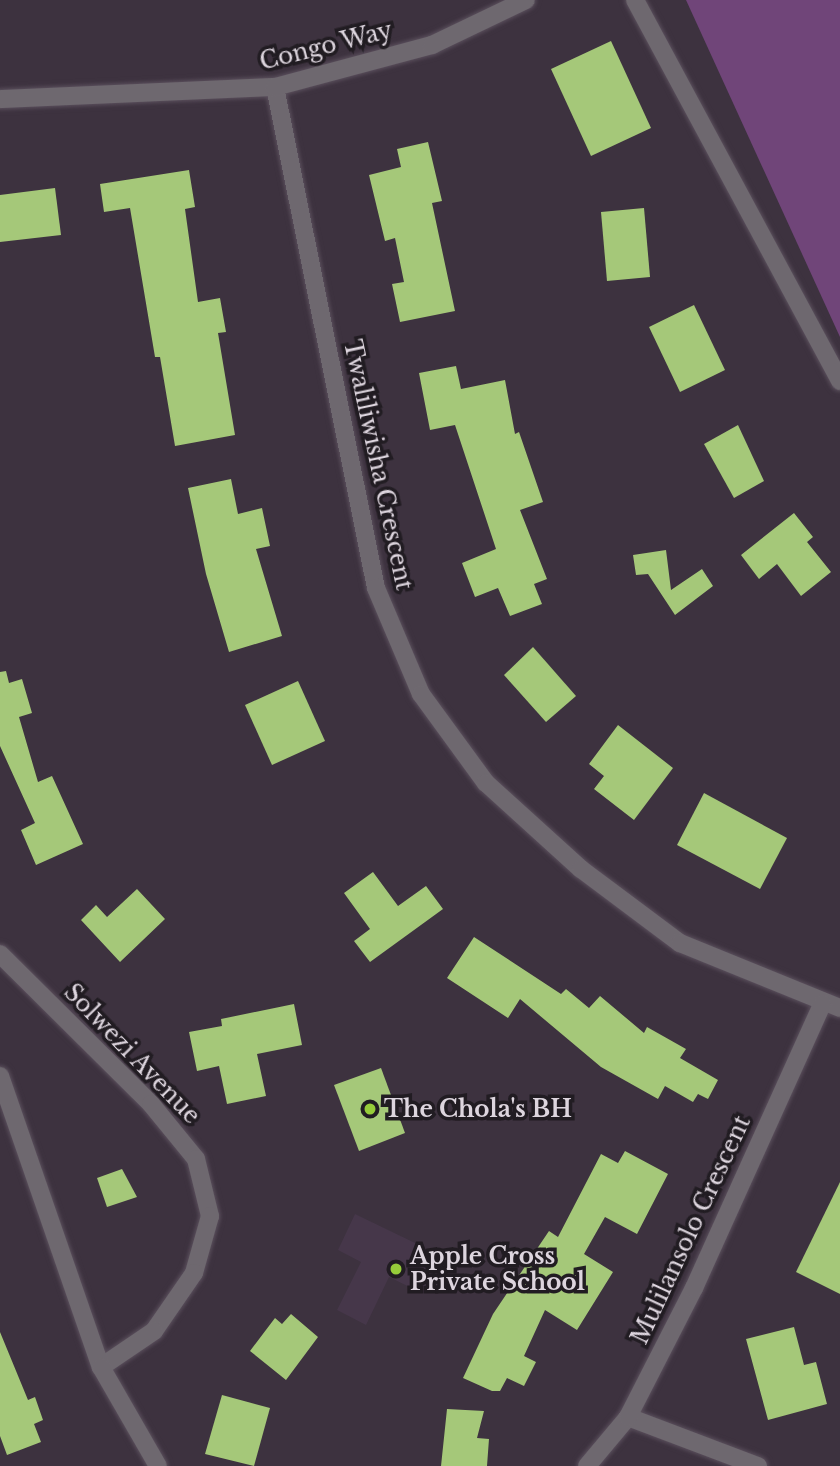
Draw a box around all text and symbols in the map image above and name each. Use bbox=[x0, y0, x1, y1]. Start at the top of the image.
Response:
street label: Congo Way bbox=[256, 16, 396, 76]
street label: Twaliliwisha Crescent bbox=[338, 337, 418, 593]
street label: Solwezi Avenue bbox=[58, 978, 206, 1130]
place label: The Chola's BH bbox=[384, 1095, 572, 1123]
marker: The Chola's BH bbox=[362, 1101, 378, 1117]
street label: Mulilansolo Crescent bbox=[626, 1111, 756, 1349]
place label: Apple Cross Private School bbox=[410, 1242, 585, 1296]
marker: Apple Cross Private School bbox=[388, 1261, 404, 1277]

